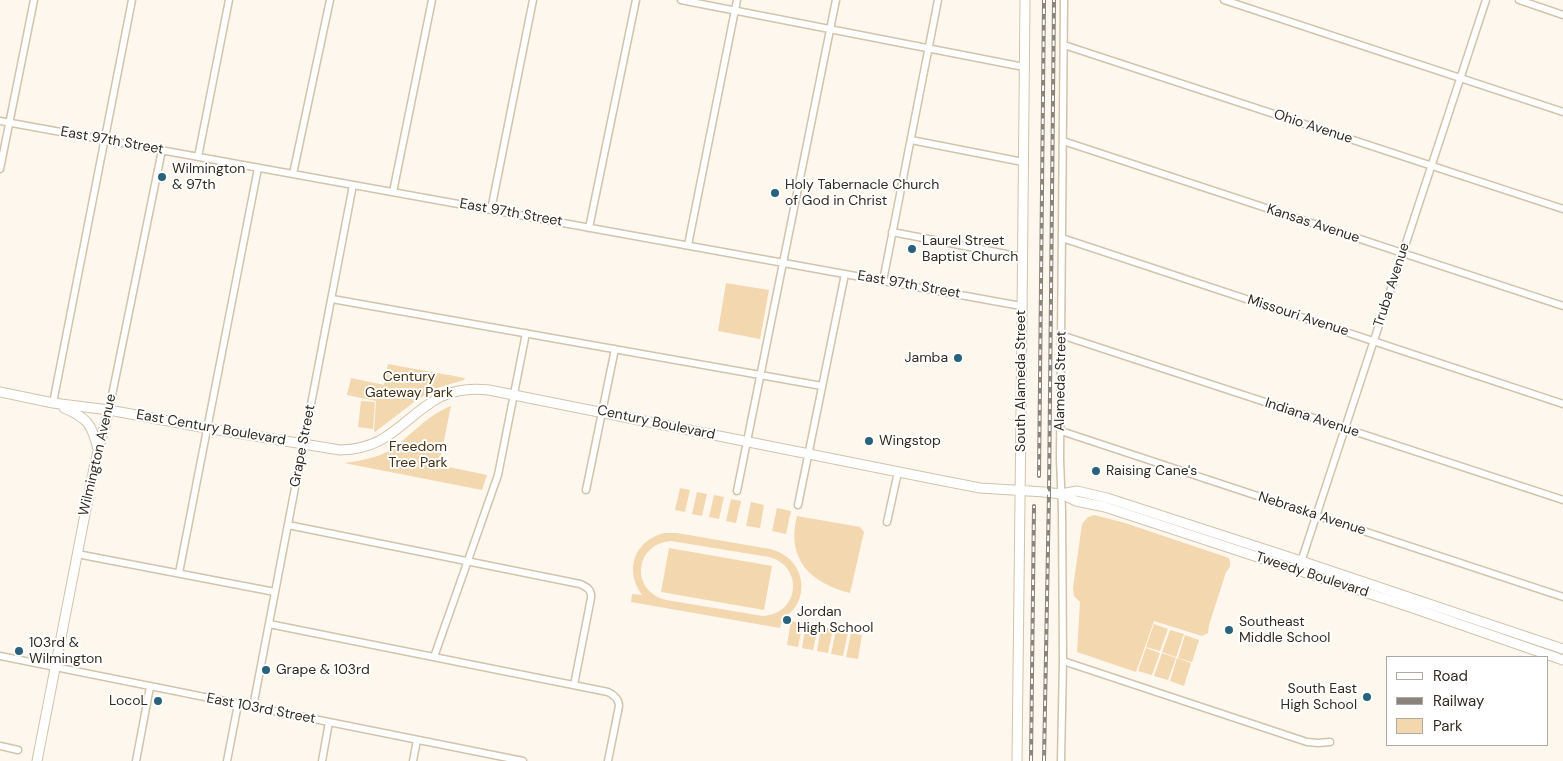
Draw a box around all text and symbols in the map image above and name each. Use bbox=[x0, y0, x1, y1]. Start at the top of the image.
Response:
street label: Ohio Avenue bbox=[1271, 106, 1355, 148]
street label: East 97th Street bbox=[59, 124, 165, 158]
place label: Wilmington & 97th bbox=[172, 161, 245, 193]
marker: Wilmington & 97th bbox=[156, 171, 168, 183]
place label: Holy Tabernacle Church of God in Christ bbox=[785, 177, 939, 210]
marker: Holy Tabernacle Church of God in Christ bbox=[769, 187, 781, 199]
street label: East 97th Street bbox=[458, 196, 564, 230]
street label: Kansas Avenue bbox=[1265, 201, 1361, 247]
place label: Laurel Street Baptist Church bbox=[922, 233, 1018, 266]
street label: Truba Avenue bbox=[1370, 241, 1414, 329]
marker: Laurel Street Baptist Church bbox=[906, 243, 918, 255]
street label: East 97th Street bbox=[856, 268, 962, 302]
street label: Missouri Avenue bbox=[1245, 292, 1351, 340]
street label: South Alameda Street bbox=[1013, 310, 1029, 452]
street label: Alameda Street bbox=[1052, 331, 1070, 431]
place label: Jamba bbox=[905, 350, 948, 366]
marker: Jamba bbox=[952, 352, 964, 364]
park label: Century Gateway Park bbox=[365, 369, 453, 402]
street label: Wilmington Avenue bbox=[76, 392, 120, 518]
street label: Indiana Avenue bbox=[1263, 395, 1361, 441]
street label: Century Boulevard bbox=[596, 402, 716, 444]
street label: Grape Street bbox=[287, 403, 319, 489]
street label: East Century Boulevard bbox=[135, 407, 287, 449]
place label: Wingstop bbox=[879, 433, 941, 449]
marker: Wingstop bbox=[863, 435, 875, 447]
park label: Freedom Tree Park bbox=[388, 439, 448, 472]
place label: Raising Cane's bbox=[1106, 463, 1197, 479]
marker: Raising Cane's bbox=[1090, 465, 1102, 477]
street label: Nebraska Avenue bbox=[1256, 489, 1368, 539]
street label: Tweedy Boulevard bbox=[1253, 549, 1371, 601]
place label: Jordan High School bbox=[797, 604, 873, 636]
marker: Jordan High School bbox=[781, 614, 793, 626]
place label: Southeast Middle School bbox=[1239, 614, 1330, 646]
marker: Southeast Middle School bbox=[1223, 624, 1235, 636]
place label: 103rd & Wilmington bbox=[29, 635, 102, 668]
marker: 103rd & Wilmington bbox=[13, 645, 25, 657]
legend bbox=[1386, 656, 1548, 746]
place label: Grape & 103rd bbox=[276, 662, 370, 678]
marker: Grape & 103rd bbox=[260, 664, 272, 676]
text: Road bbox=[1433, 666, 1468, 686]
place label: South East High School bbox=[1281, 681, 1357, 714]
street label: East 103rd Street bbox=[205, 690, 317, 728]
marker: South East High School bbox=[1361, 691, 1373, 703]
text: Railway bbox=[1433, 691, 1484, 711]
place label: LocoL bbox=[109, 693, 148, 709]
marker: LocoL bbox=[152, 695, 164, 707]
text: Park bbox=[1433, 716, 1463, 736]

